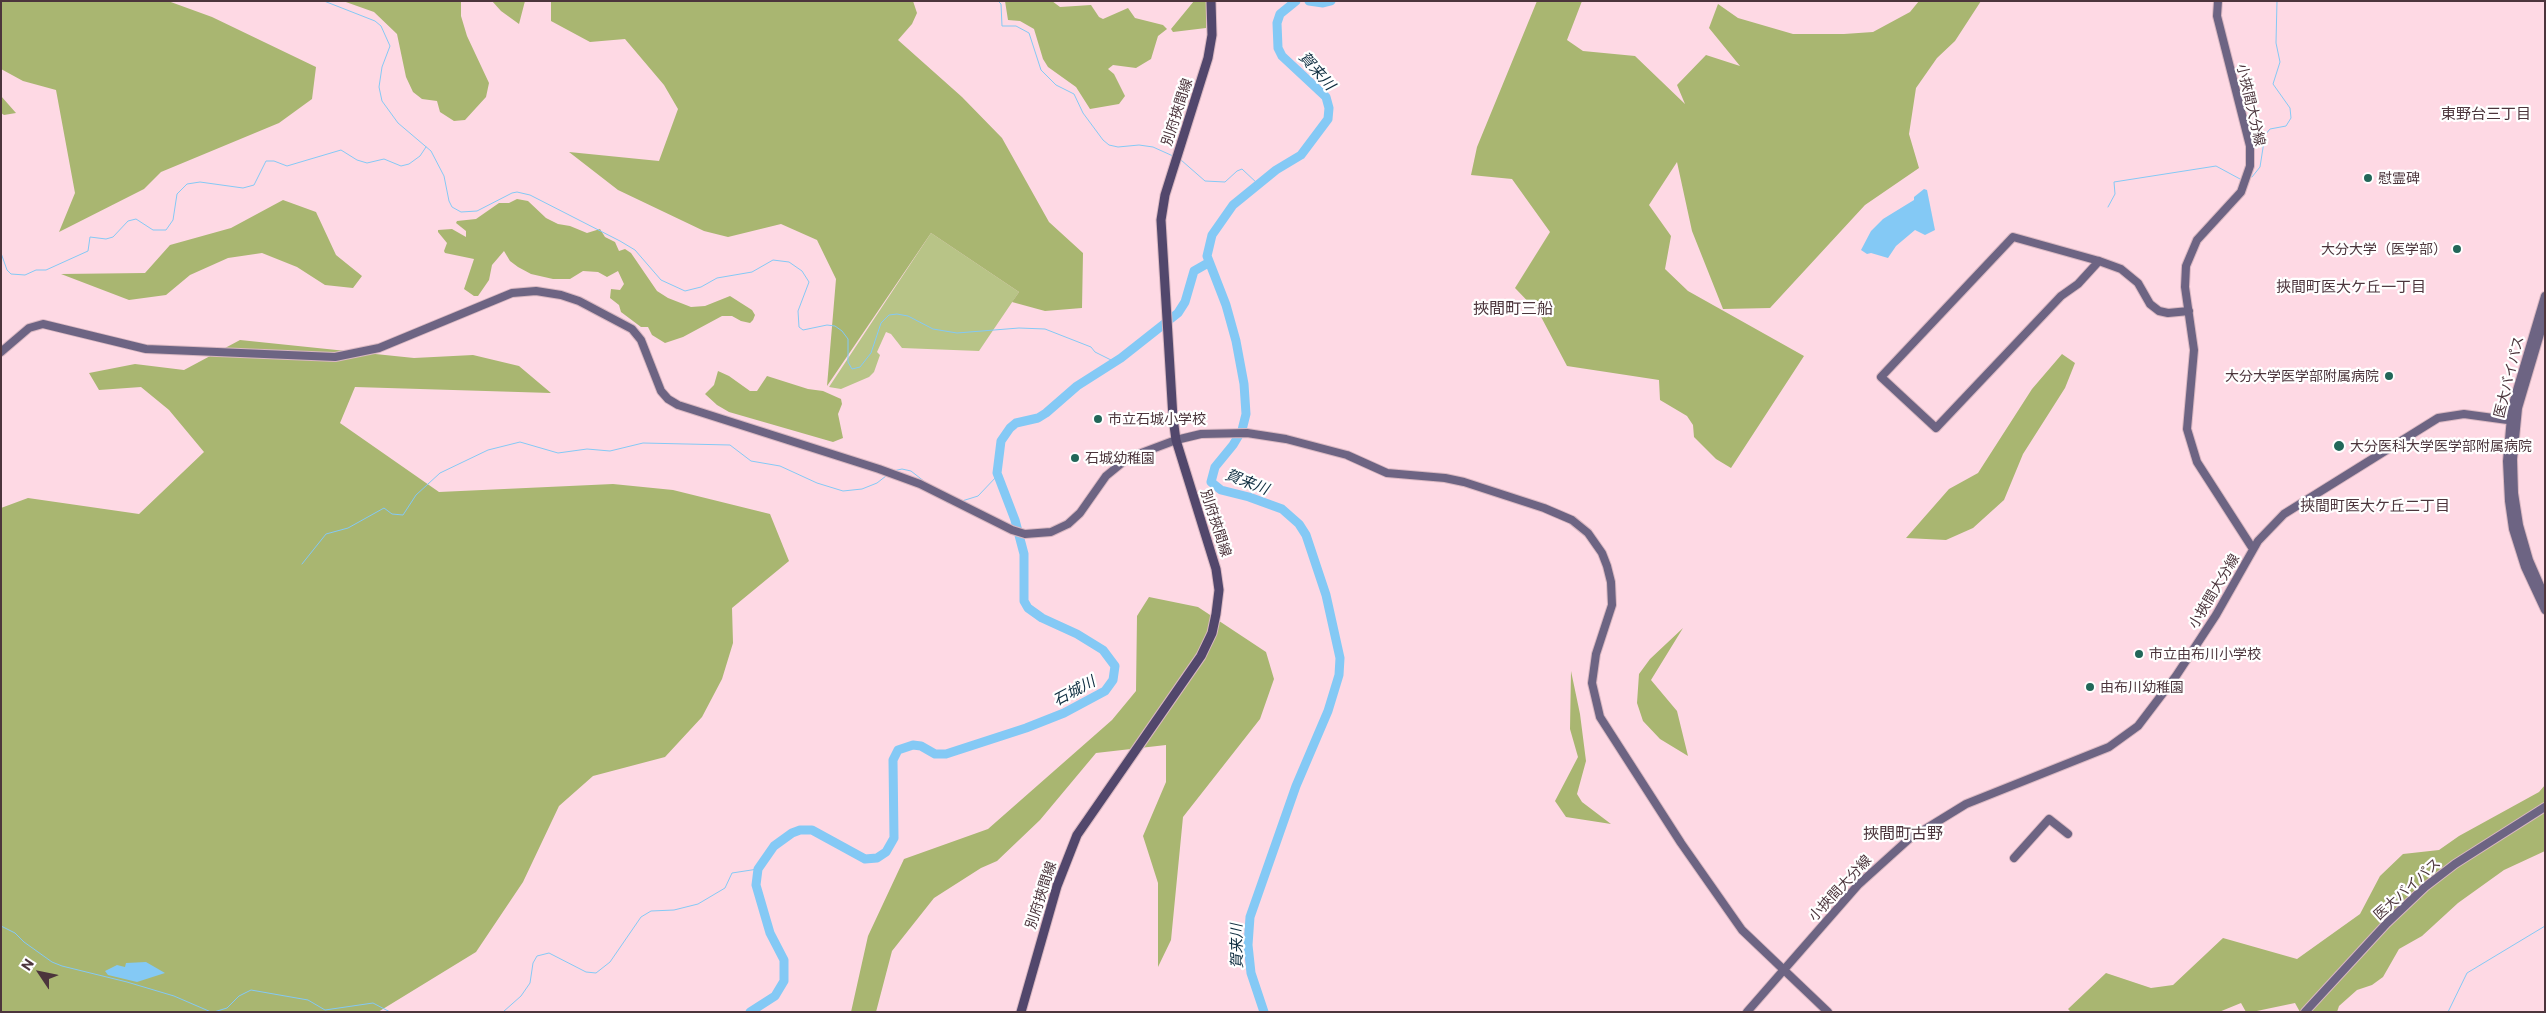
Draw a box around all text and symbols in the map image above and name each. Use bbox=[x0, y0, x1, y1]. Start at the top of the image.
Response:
water label: 賀来川 bbox=[1295, 48, 1339, 94]
street label: 小挾間大分線 bbox=[2233, 62, 2269, 148]
street label: 別府挾間線 bbox=[1158, 76, 1196, 148]
district label: 東野台三丁目 bbox=[2441, 105, 2531, 123]
place label: 慰霊碑 bbox=[2378, 170, 2420, 186]
marker: 慰霊碑 bbox=[2362, 172, 2374, 184]
place label: 大分大学（医学部） bbox=[2321, 241, 2447, 257]
marker: 大分大学（医学部） bbox=[2451, 243, 2463, 255]
district label: 挾間町医大ケ丘一丁目 bbox=[2276, 278, 2426, 296]
district label: 挾間町三船 bbox=[1473, 299, 1553, 319]
street label: 医大バイパス bbox=[2491, 334, 2527, 420]
place label: 大分大学医学部附属病院 bbox=[2225, 368, 2379, 384]
marker: 大分大学医学部附属病院 bbox=[2383, 370, 2395, 382]
place label: 市立石城小学校 bbox=[1108, 411, 1206, 427]
marker: 市立石城小学校 bbox=[1092, 413, 1104, 425]
place label: 大分医科大学医学部附属病院 bbox=[2350, 438, 2532, 454]
marker: 大分医科大学医学部附属病院 bbox=[2332, 439, 2346, 453]
place label: 石城幼稚園 bbox=[1085, 450, 1155, 466]
marker: 石城幼稚園 bbox=[1069, 452, 1081, 464]
water label: 賀来川 bbox=[1223, 466, 1271, 498]
street label: 別府挾間線 bbox=[1197, 487, 1235, 559]
district label: 挾間町医大ケ丘二丁目 bbox=[2300, 497, 2450, 515]
street label: 小挾間大分線 bbox=[2185, 551, 2243, 631]
place label: 市立由布川小学校 bbox=[2149, 646, 2261, 662]
marker: 市立由布川小学校 bbox=[2133, 648, 2145, 660]
water label: 石城川 bbox=[1050, 672, 1098, 710]
place label: 由布川幼稚園 bbox=[2100, 679, 2184, 695]
marker: 由布川幼稚園 bbox=[2084, 681, 2096, 693]
district label: 挾間町古野 bbox=[1863, 824, 1943, 844]
street label: 小挾間大分線 bbox=[1805, 852, 1875, 924]
street label: 医大バイパス bbox=[2370, 855, 2444, 923]
street label: 別府挾間線 bbox=[1022, 859, 1060, 931]
water label: 賀来川 bbox=[1228, 923, 1246, 969]
north arrow bbox=[15, 948, 65, 998]
text: N bbox=[17, 955, 37, 973]

